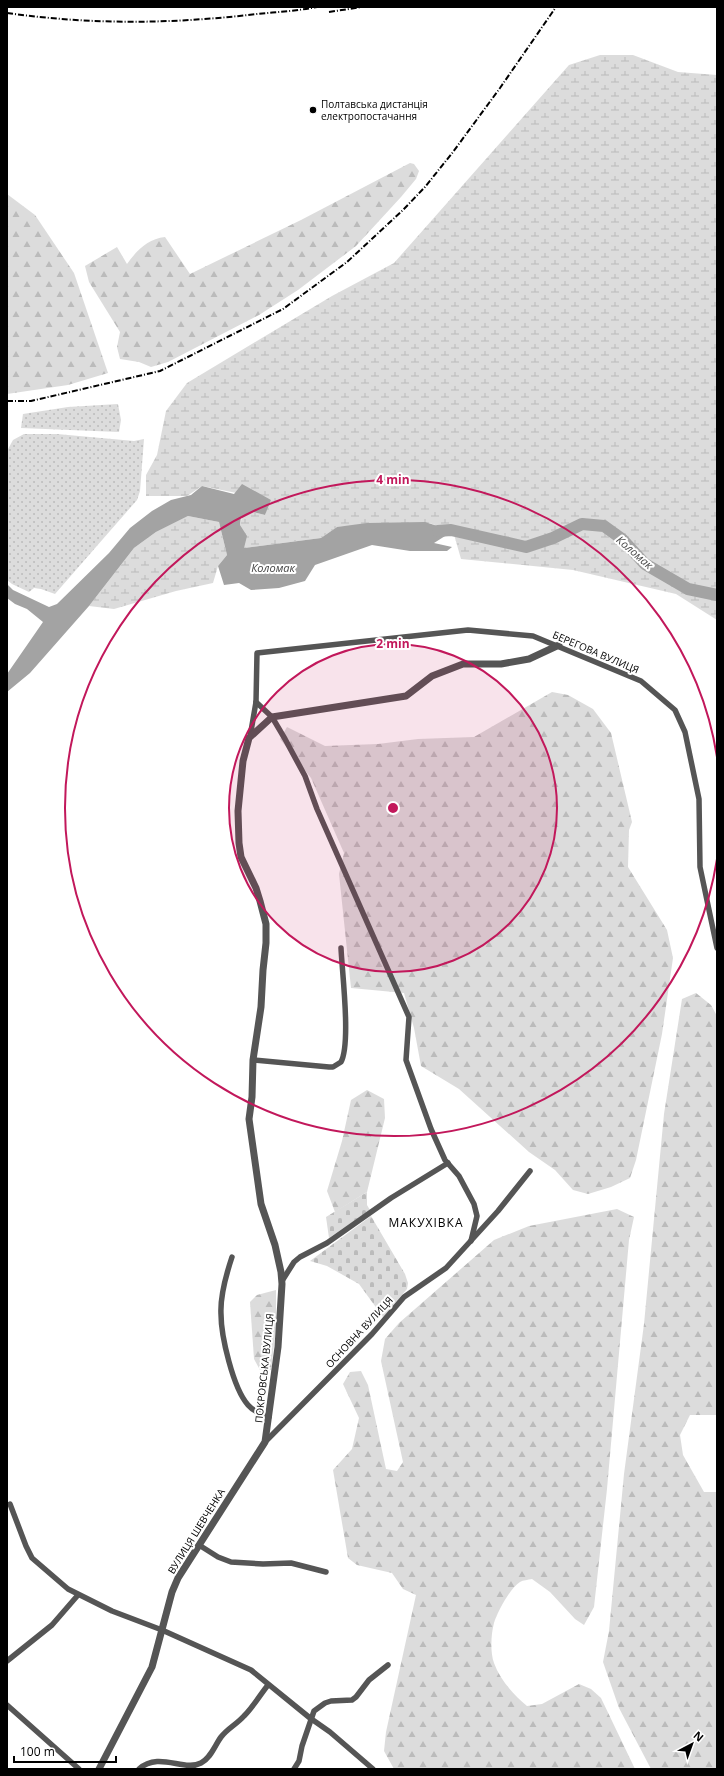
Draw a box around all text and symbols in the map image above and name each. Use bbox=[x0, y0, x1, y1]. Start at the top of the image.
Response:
place label: Полтавська дистанція електропостачання bbox=[321, 97, 428, 123]
marker: Полтавська дистанція електропостачання bbox=[308, 105, 318, 115]
text: 4 min bbox=[376, 471, 410, 488]
water label: Коломак bbox=[614, 532, 657, 572]
water label: Коломак bbox=[251, 560, 296, 575]
street label: БЕРЕГОВА ВУЛИЦЯ bbox=[551, 627, 641, 677]
text: 2 min bbox=[376, 635, 410, 652]
centre of rings bbox=[386, 801, 400, 815]
district label: МАКУХІВКА bbox=[388, 1214, 464, 1231]
street label: ОСНОВНА ВУЛИЦЯ bbox=[322, 1293, 396, 1371]
street label: ПОКРОВСЬКА ВУЛИЦЯ bbox=[251, 1313, 277, 1423]
street label: ВУЛИЦЯ ШЕВЧЕНКА bbox=[164, 1485, 228, 1576]
north arrow bbox=[672, 1724, 712, 1764]
text: N bbox=[691, 1727, 707, 1745]
scale bar bbox=[14, 1738, 116, 1764]
text: 100 m bbox=[20, 1743, 55, 1760]

